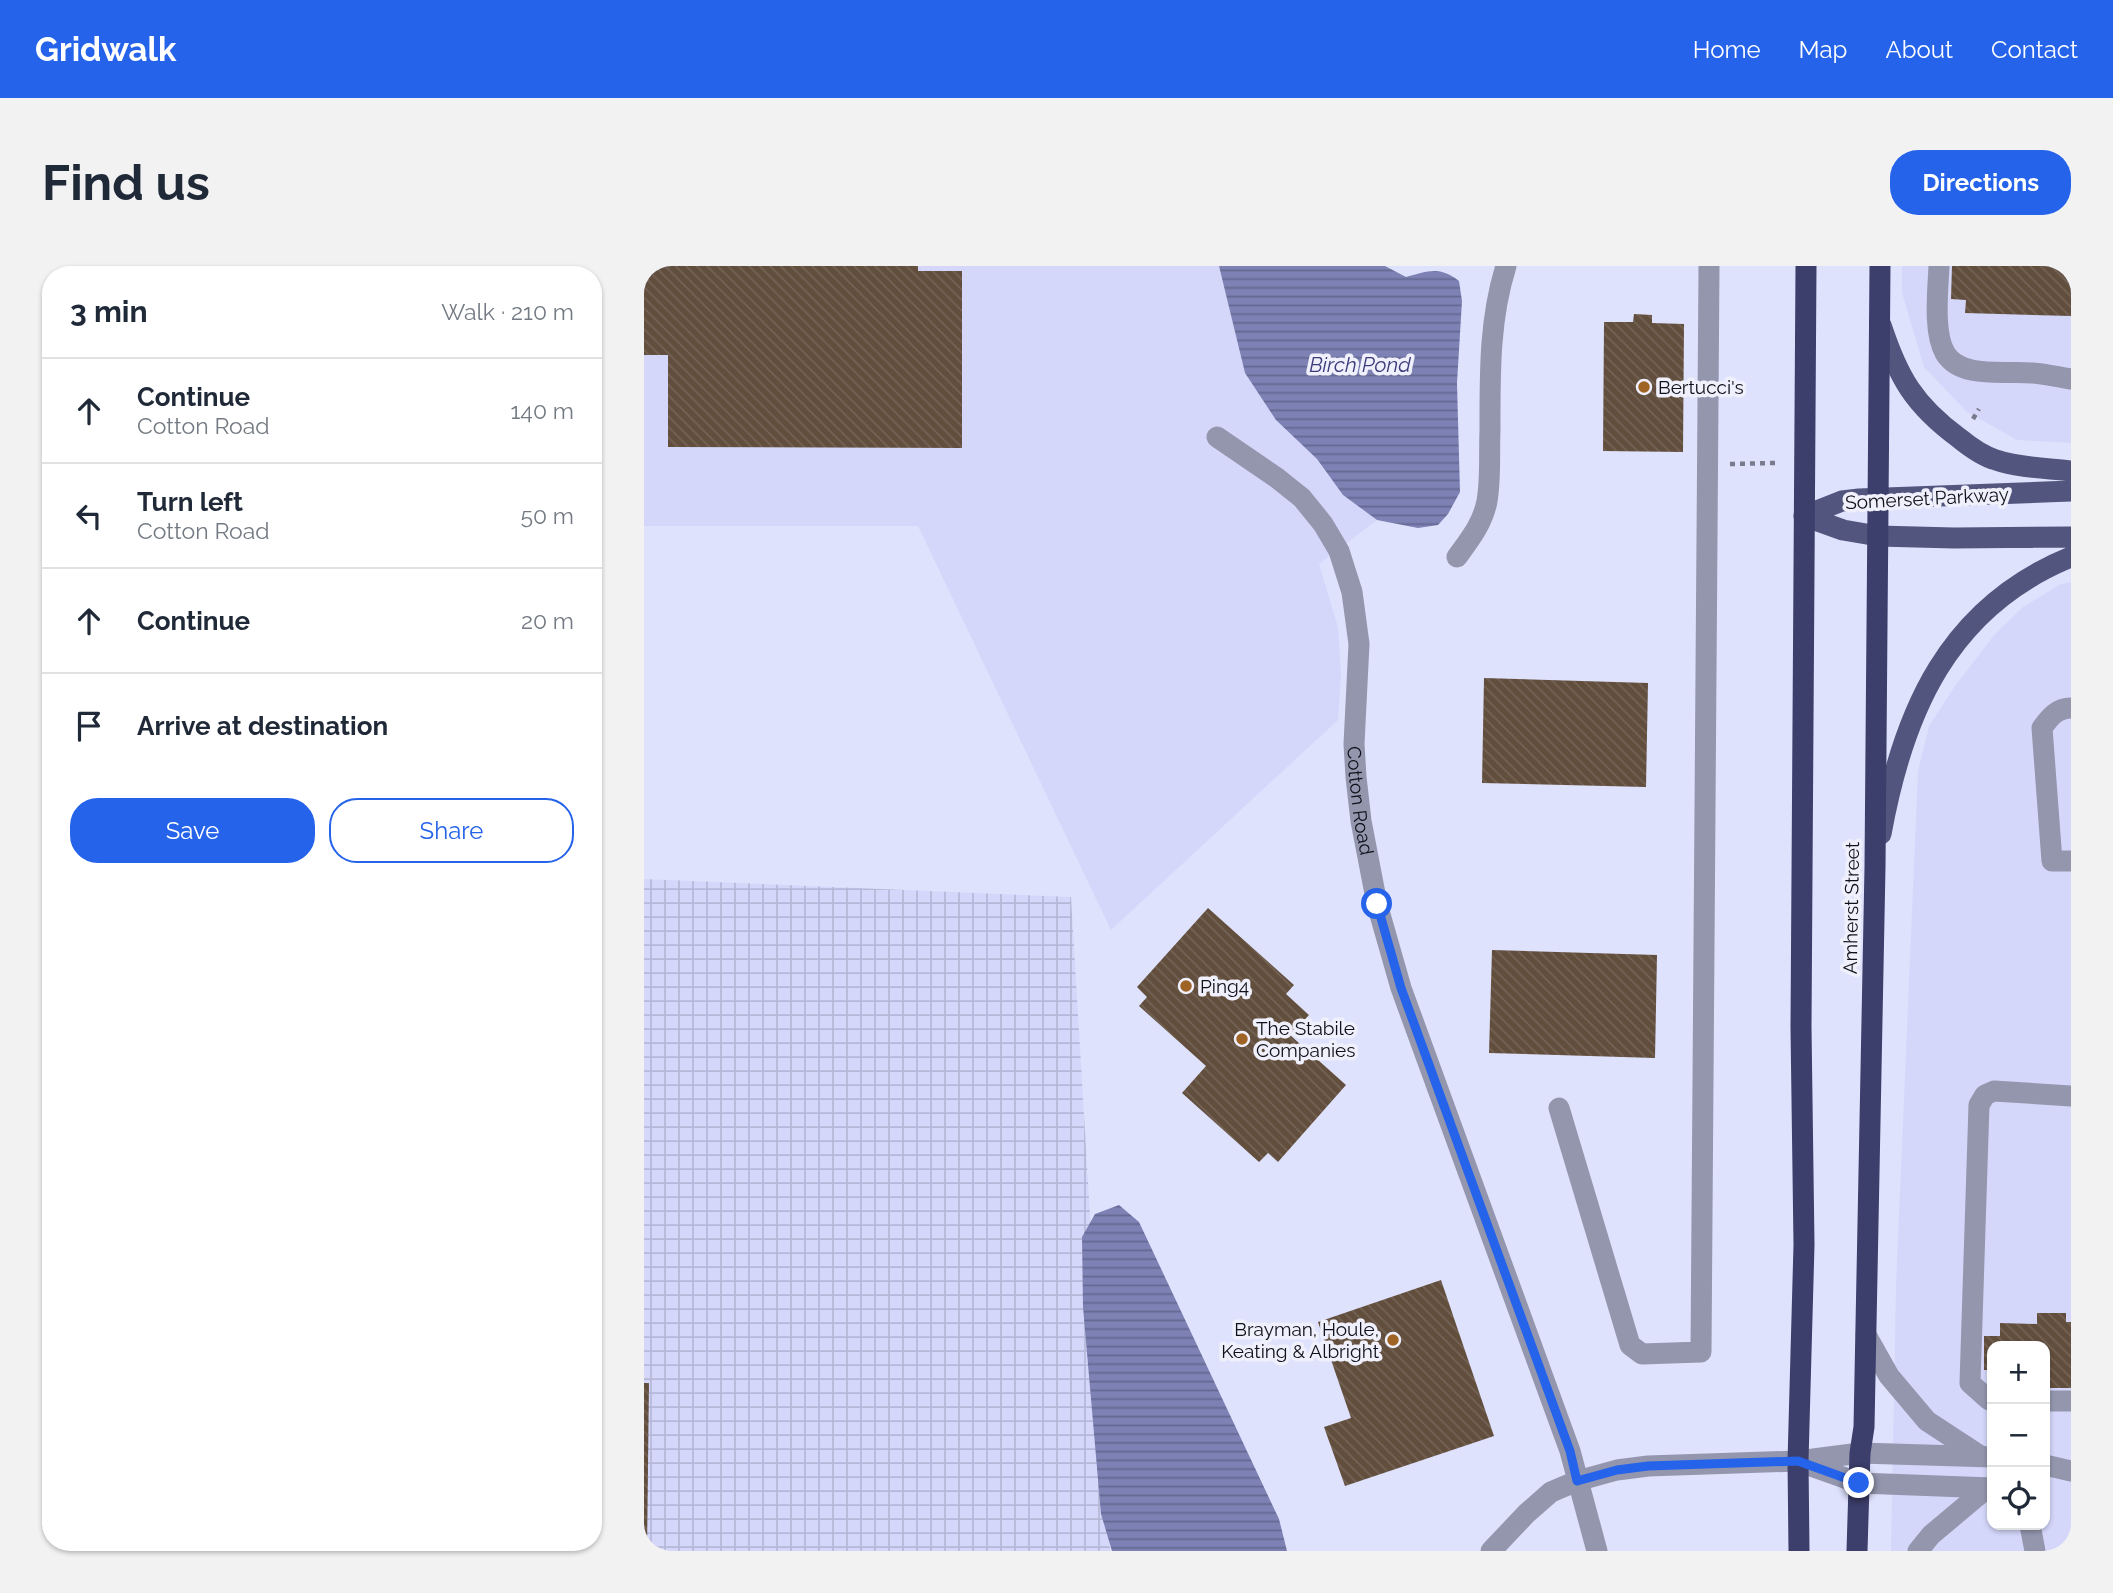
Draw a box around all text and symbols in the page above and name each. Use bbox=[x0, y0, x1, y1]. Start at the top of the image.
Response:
text: Gridwalk bbox=[35, 30, 176, 69]
text: Home bbox=[1693, 35, 1761, 64]
text: Map bbox=[1799, 35, 1847, 64]
text: About bbox=[1885, 35, 1953, 64]
text: Contact bbox=[1991, 35, 2078, 64]
button: Directions bbox=[1890, 150, 2071, 215]
text: Find us bbox=[42, 154, 210, 211]
text: 3 min bbox=[70, 294, 148, 329]
text: Walk · 210 m bbox=[441, 298, 574, 325]
water label: Birch Pond bbox=[1309, 352, 1411, 377]
place label: Bertucci's bbox=[1658, 376, 1744, 398]
marker: Bertucci's bbox=[1636, 379, 1652, 395]
text: Continue bbox=[137, 382, 250, 412]
icon: ahead bbox=[70, 392, 108, 430]
text: 140 m bbox=[511, 397, 574, 424]
text: Cotton Road bbox=[137, 412, 270, 439]
street label: Somerset Parkway bbox=[1845, 483, 2009, 513]
text: Turn left bbox=[137, 487, 243, 517]
icon: left bbox=[70, 497, 108, 535]
text: 50 m bbox=[520, 502, 574, 529]
text: Cotton Road bbox=[137, 517, 270, 544]
icon: ahead bbox=[70, 602, 108, 640]
text: Continue bbox=[137, 606, 250, 636]
text: 20 m bbox=[521, 607, 574, 634]
icon: arrive bbox=[70, 707, 108, 745]
text: Arrive at destination bbox=[137, 711, 388, 741]
street label: Cotton Road bbox=[1343, 745, 1378, 857]
button: Save bbox=[70, 798, 315, 863]
button: Share bbox=[329, 798, 574, 863]
street label: Amherst Street bbox=[1839, 841, 1863, 974]
route start bbox=[1361, 888, 1392, 919]
place label: Ping4 bbox=[1200, 975, 1249, 997]
marker: Ping4 bbox=[1178, 978, 1194, 994]
place label: The Stabile Companies bbox=[1256, 1017, 1355, 1061]
marker: The Stabile Companies bbox=[1234, 1031, 1250, 1047]
place label: Brayman, Houle, Keating & Albright bbox=[1221, 1318, 1380, 1362]
marker: Brayman, Houle, Keating & Albright bbox=[1385, 1332, 1401, 1348]
map controls bbox=[1987, 1341, 2050, 1530]
button: + bbox=[1987, 1341, 2050, 1404]
button: − bbox=[1987, 1404, 2050, 1467]
route end bbox=[1843, 1467, 1874, 1498]
button: locate bbox=[1987, 1467, 2050, 1530]

